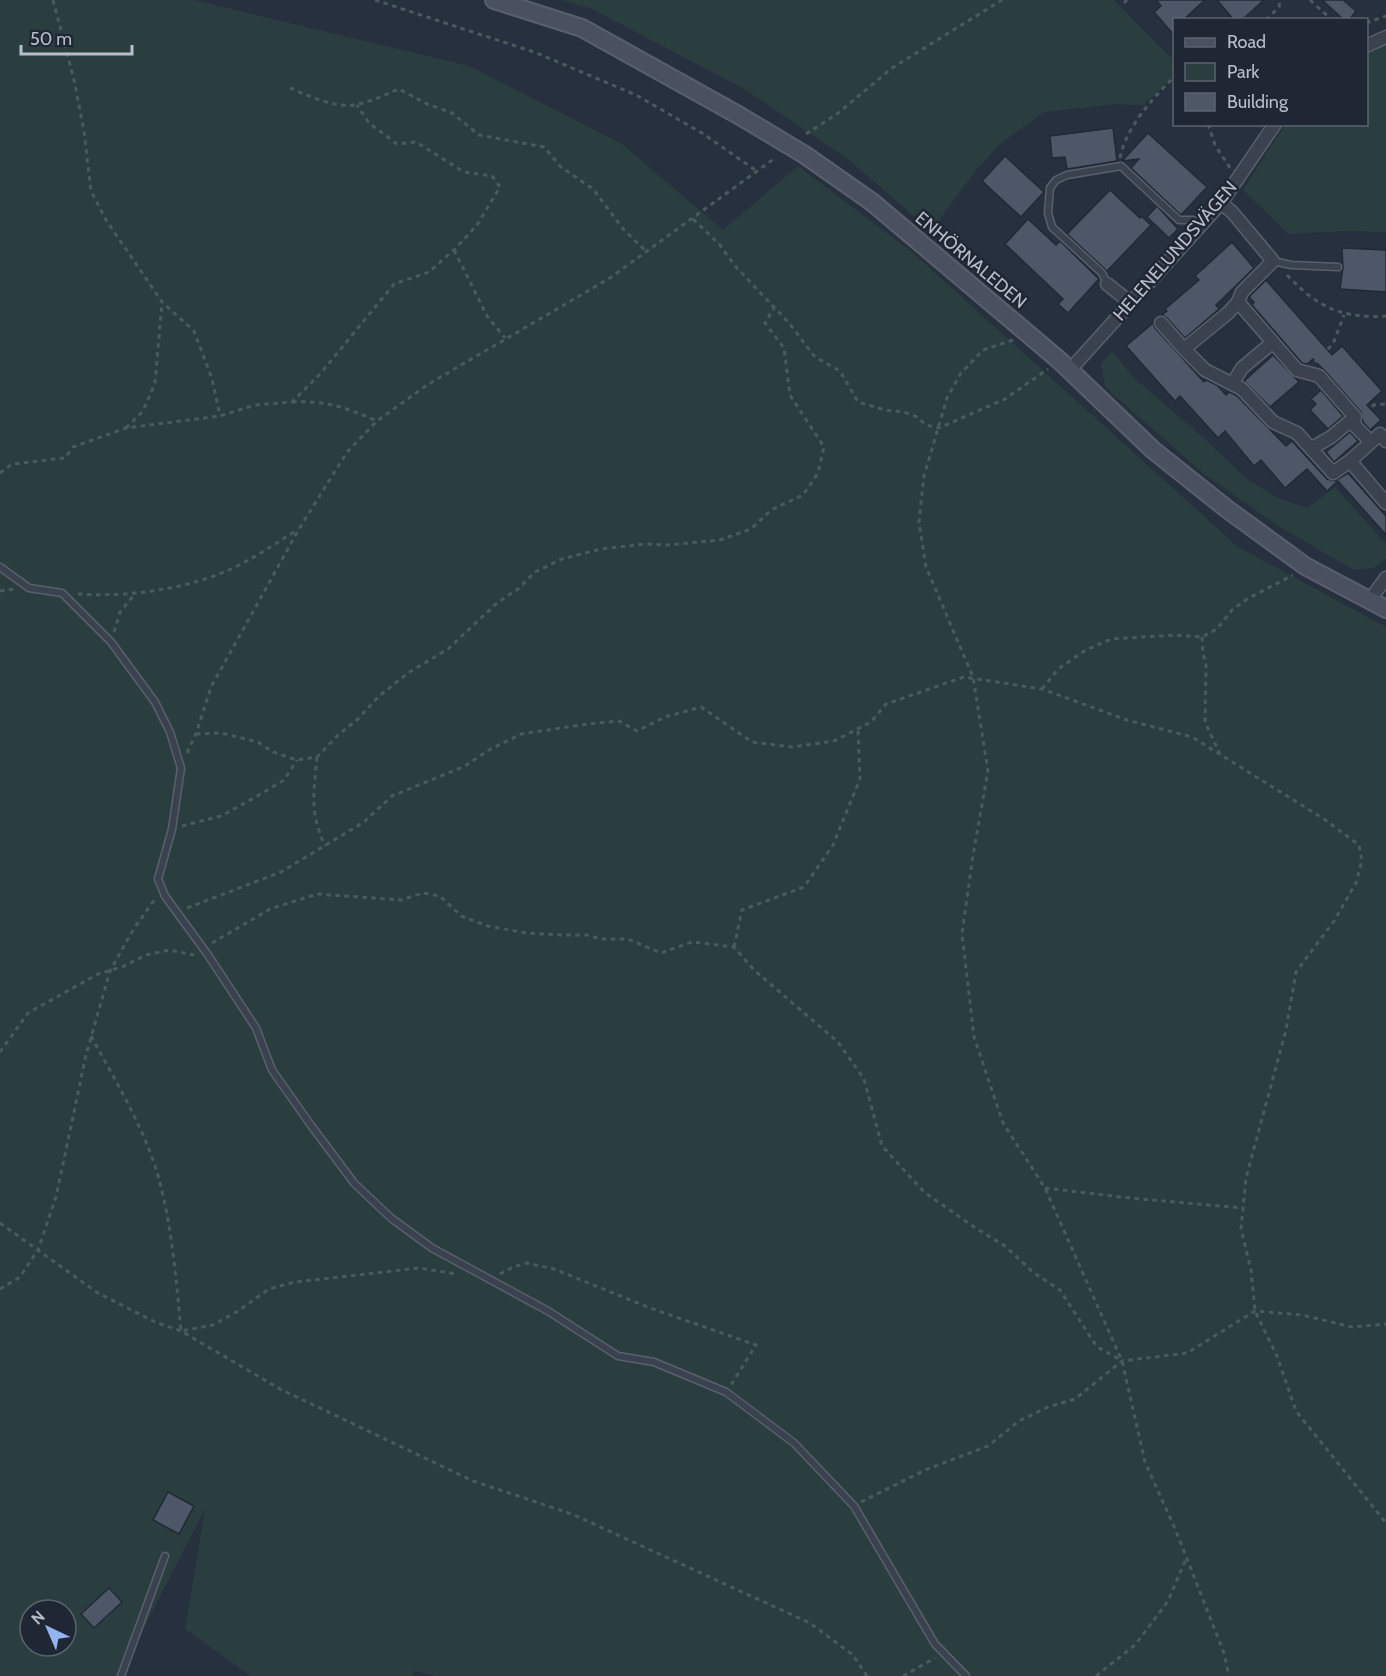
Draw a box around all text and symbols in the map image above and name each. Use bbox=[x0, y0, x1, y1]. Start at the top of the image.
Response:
scale bar bbox=[21, 18, 132, 56]
legend bbox=[1173, 18, 1368, 126]
text: 50 m bbox=[30, 28, 72, 50]
text: Road bbox=[1227, 31, 1266, 53]
text: Park bbox=[1227, 61, 1260, 83]
text: Building bbox=[1227, 91, 1289, 113]
street label: HELENELUNDSVÄGEN bbox=[1108, 177, 1242, 325]
street label: ENHÖRNALEDEN bbox=[911, 207, 1031, 313]
north arrow bbox=[18, 1598, 78, 1658]
text: N bbox=[27, 1607, 49, 1628]

